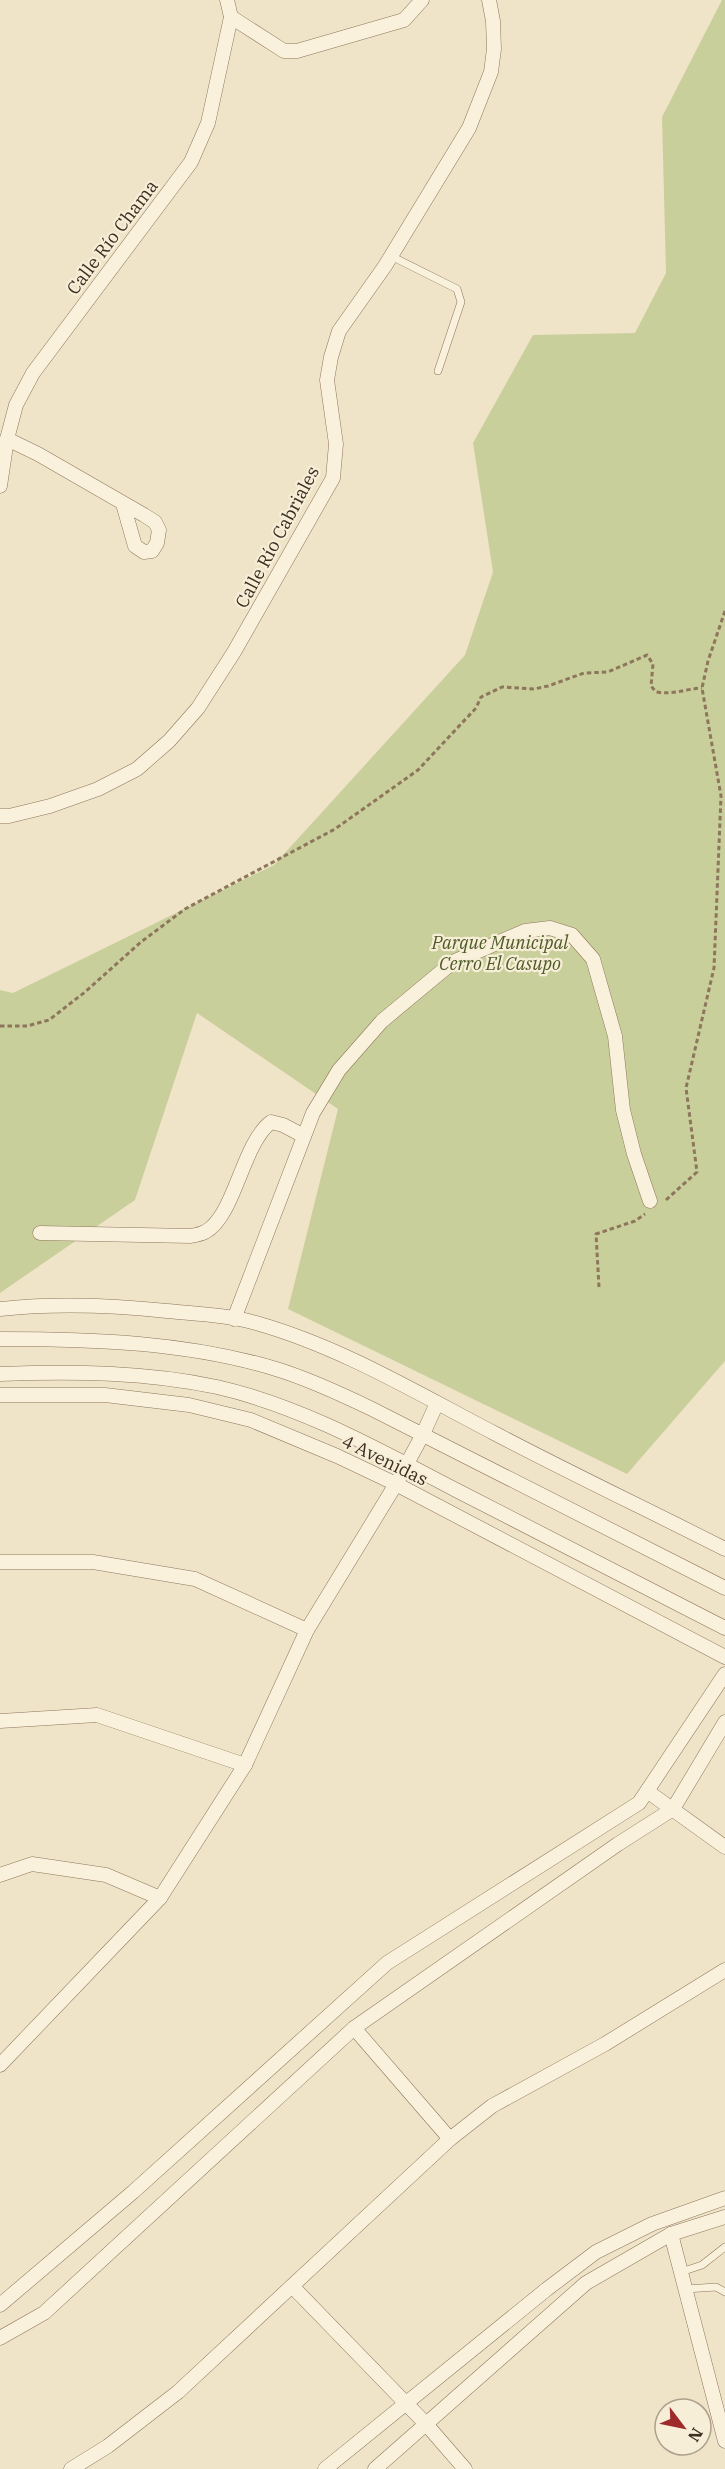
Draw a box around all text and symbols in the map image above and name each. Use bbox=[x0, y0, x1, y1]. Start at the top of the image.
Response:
street label: Calle Río Chama bbox=[61, 175, 163, 299]
street label: Calle Río Cabriales bbox=[230, 462, 324, 612]
park label: Parque Municipal Cerro El Casupo bbox=[431, 931, 569, 975]
street label: 4 Avenidas bbox=[338, 1429, 432, 1491]
north arrow bbox=[653, 2397, 713, 2457]
text: N bbox=[684, 2424, 708, 2446]

